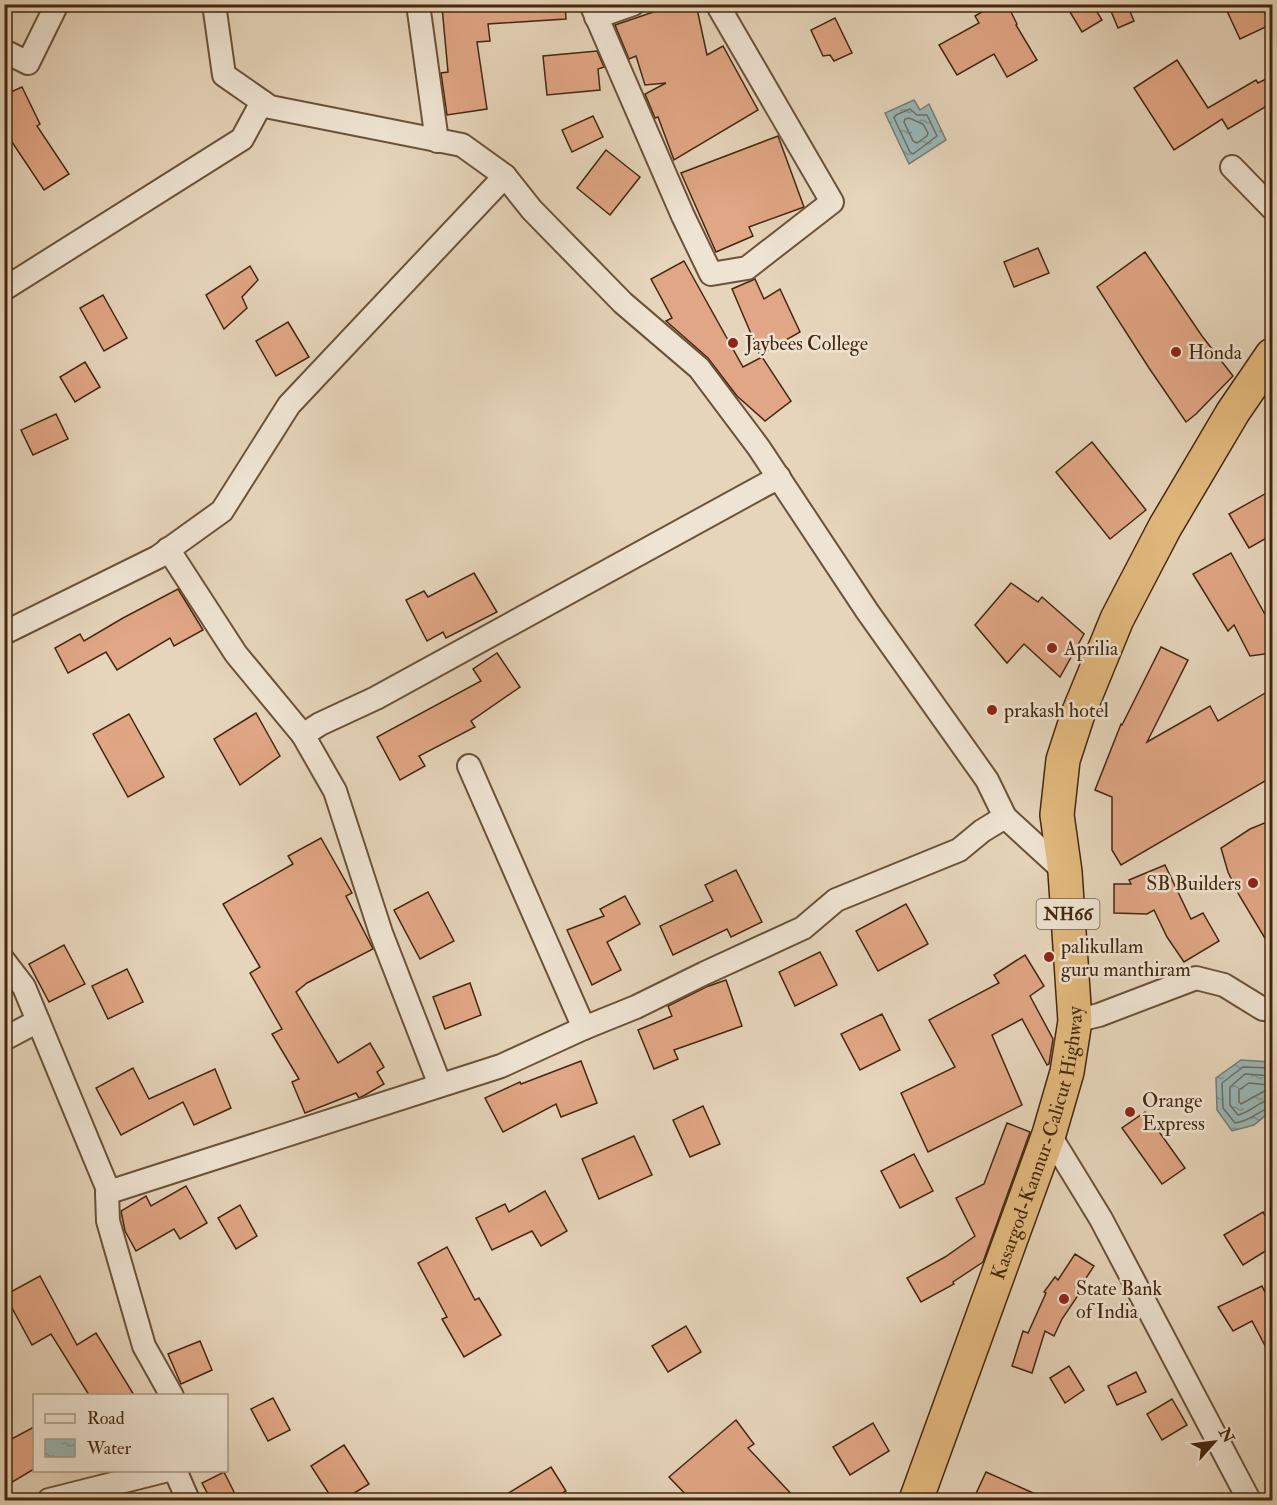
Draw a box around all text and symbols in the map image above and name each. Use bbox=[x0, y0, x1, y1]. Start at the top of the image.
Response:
place label: Jaybees College bbox=[744, 331, 868, 356]
marker: Jaybees College bbox=[726, 336, 740, 350]
place label: Honda bbox=[1188, 340, 1243, 365]
marker: Honda bbox=[1169, 345, 1183, 359]
place label: Aprilia bbox=[1063, 636, 1119, 662]
marker: Aprilia bbox=[1045, 641, 1059, 655]
place label: prakash hotel bbox=[1003, 698, 1109, 724]
marker: prakash hotel bbox=[985, 703, 999, 717]
place label: SB Builders bbox=[1146, 871, 1241, 896]
marker: SB Builders bbox=[1246, 876, 1260, 890]
road number: NH66 bbox=[1036, 899, 1100, 929]
place label: palikullam guru manthiram bbox=[1060, 934, 1191, 982]
marker: palikullam guru manthiram bbox=[1042, 950, 1056, 964]
street label: Kasargod-Kannur-Calicut Highway bbox=[985, 1004, 1088, 1283]
place label: Orange Express bbox=[1142, 1088, 1205, 1137]
marker: Orange Express bbox=[1123, 1105, 1137, 1119]
place label: State Bank of India bbox=[1076, 1276, 1163, 1324]
marker: State Bank of India bbox=[1057, 1292, 1071, 1306]
legend bbox=[33, 1394, 228, 1472]
text: Road bbox=[87, 1407, 125, 1430]
north arrow bbox=[1184, 1412, 1244, 1472]
text: N bbox=[1214, 1424, 1239, 1447]
text: Water bbox=[86, 1437, 131, 1460]

